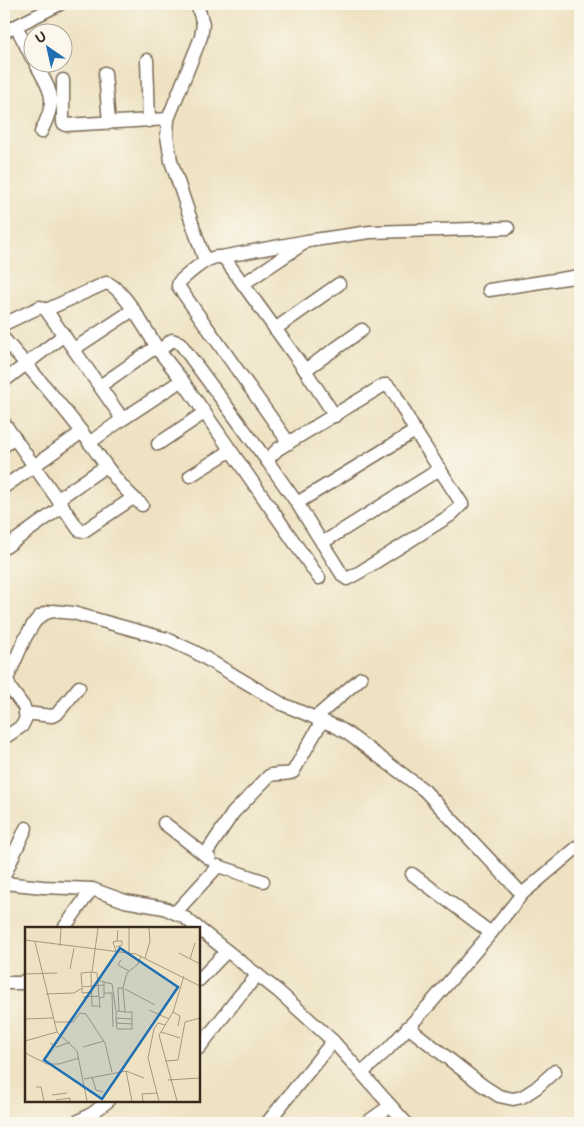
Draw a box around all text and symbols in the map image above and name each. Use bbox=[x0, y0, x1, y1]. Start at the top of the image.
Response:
north arrow bbox=[22, 22, 72, 72]
text: U bbox=[32, 28, 50, 47]
inset map bbox=[25, 927, 200, 1102]

